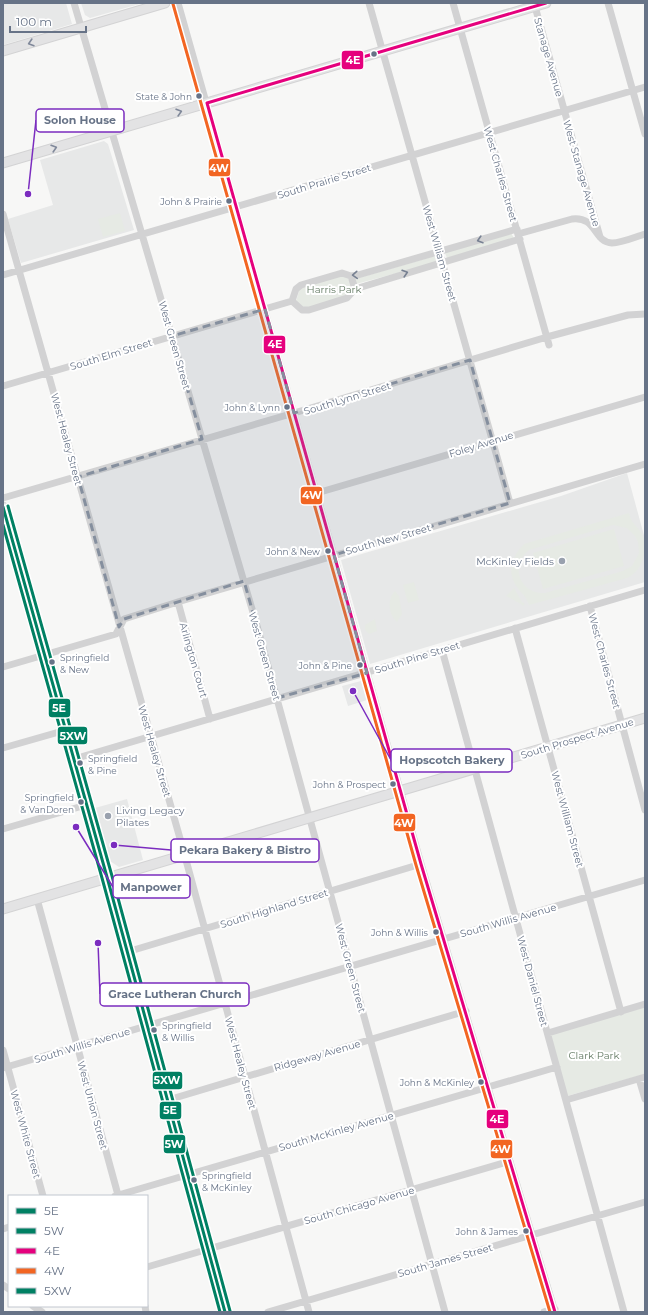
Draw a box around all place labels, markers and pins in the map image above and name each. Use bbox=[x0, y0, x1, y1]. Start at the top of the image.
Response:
unlabelled marker bbox=[369, 49, 379, 59]
place label: State & John bbox=[136, 91, 192, 102]
marker: State & John bbox=[194, 91, 204, 101]
callout: Solon House bbox=[36, 109, 124, 132]
place label: John & Prairie bbox=[159, 196, 223, 207]
marker: John & Prairie bbox=[224, 196, 234, 206]
place label: John & Lynn bbox=[224, 402, 280, 413]
marker: John & Lynn bbox=[282, 402, 292, 412]
place label: John & New bbox=[265, 546, 320, 557]
marker: John & New bbox=[323, 546, 333, 556]
place label: McKinley Fields bbox=[476, 555, 554, 568]
marker: McKinley Fields bbox=[557, 556, 567, 566]
place label: Springfield & New bbox=[60, 652, 109, 675]
marker: Springfield & New bbox=[47, 657, 57, 667]
place label: John & Pine bbox=[298, 660, 353, 671]
marker: John & Pine bbox=[355, 660, 365, 670]
callout: Hopscotch Bakery bbox=[391, 749, 512, 772]
place label: Springfield & Pine bbox=[88, 753, 137, 776]
marker: Springfield & Pine bbox=[75, 758, 85, 768]
place label: John & Prospect bbox=[312, 779, 386, 790]
marker: John & Prospect bbox=[388, 779, 398, 789]
place label: Springfield & VanDoren bbox=[20, 792, 74, 815]
marker: Springfield & VanDoren bbox=[76, 797, 86, 807]
place label: Living Legacy Pilates bbox=[116, 804, 185, 829]
marker: Living Legacy Pilates bbox=[103, 811, 113, 821]
callout: Pekara Bakery & Bistro bbox=[171, 839, 319, 862]
callout: Manpower bbox=[113, 875, 190, 898]
place label: John & Willis bbox=[370, 927, 429, 938]
marker: John & Willis bbox=[431, 927, 441, 937]
callout: Grace Lutheran Church bbox=[100, 983, 249, 1006]
place label: Springfield & Willis bbox=[162, 1020, 211, 1043]
marker: Springfield & Willis bbox=[149, 1025, 159, 1035]
place label: John & McKinley bbox=[399, 1077, 474, 1088]
marker: John & McKinley bbox=[476, 1077, 486, 1087]
place label: Springfield & McKinley bbox=[202, 1170, 252, 1193]
marker: Springfield & McKinley bbox=[189, 1175, 199, 1185]
place label: John & James bbox=[455, 1226, 519, 1237]
marker: John & James bbox=[521, 1226, 531, 1236]

